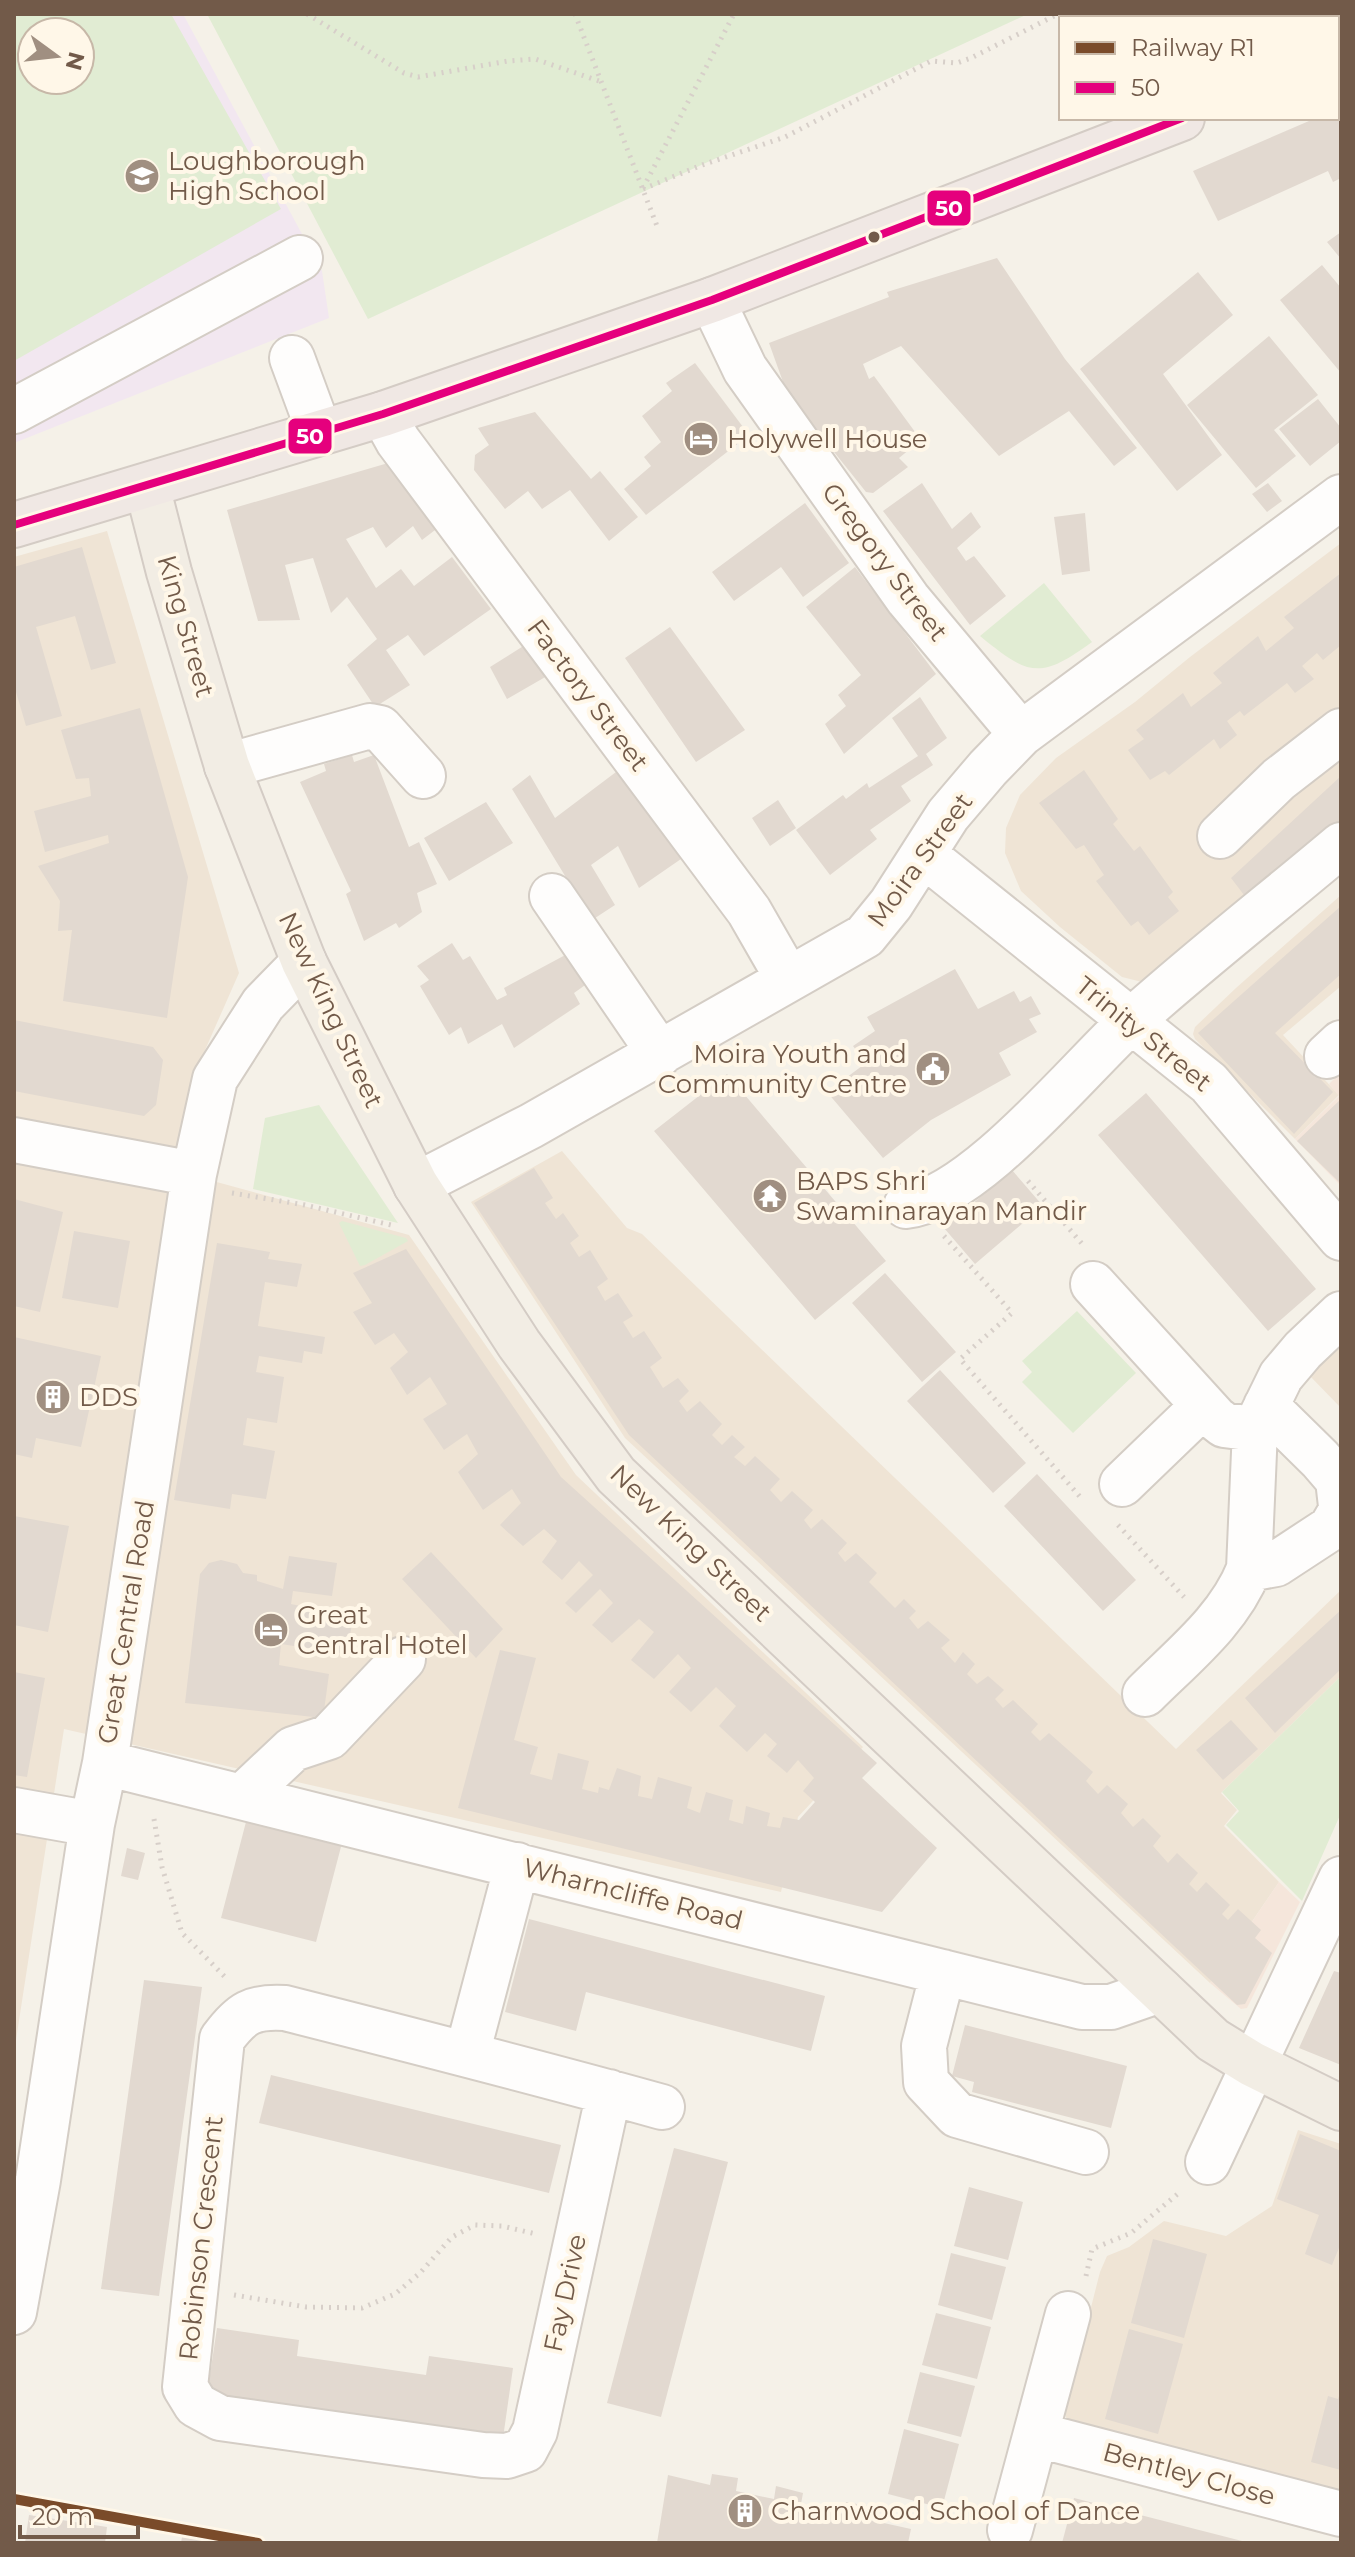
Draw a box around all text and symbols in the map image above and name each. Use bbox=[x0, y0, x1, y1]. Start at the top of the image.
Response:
north arrow bbox=[16, 16, 96, 96]
legend bbox=[1059, 16, 1339, 120]
text: Railway R1 bbox=[1131, 33, 1255, 62]
text: N bbox=[59, 49, 90, 73]
text: 50 bbox=[1131, 73, 1160, 102]
place label: Loughborough High School bbox=[168, 145, 365, 207]
school or university icon: Loughborough High School bbox=[123, 157, 161, 195]
line badge: 50 bbox=[926, 189, 972, 227]
text: 50 bbox=[935, 195, 963, 222]
unlabelled marker bbox=[866, 229, 882, 245]
line badge: 50 bbox=[287, 417, 333, 455]
hotel icon: Holywell House bbox=[682, 420, 720, 458]
text: 50 bbox=[296, 423, 324, 450]
place label: Holywell House bbox=[727, 423, 928, 455]
street label: Gregory Street bbox=[815, 477, 955, 647]
street label: King Street bbox=[150, 551, 222, 701]
street label: Factory Street bbox=[520, 613, 656, 777]
street label: Moira Street bbox=[861, 787, 979, 933]
street label: New King Street bbox=[272, 907, 390, 1113]
street label: Trinity Street bbox=[1070, 970, 1218, 1098]
place label: Moira Youth and Community Centre bbox=[658, 1038, 907, 1100]
public building icon: Moira Youth and Community Centre bbox=[914, 1050, 952, 1088]
place label: BAPS Shri Swaminarayan Mandir bbox=[796, 1165, 1087, 1227]
temple icon: BAPS Shri Swaminarayan Mandir bbox=[751, 1177, 789, 1215]
building icon: DDS bbox=[34, 1378, 72, 1416]
place label: DDS bbox=[79, 1381, 138, 1413]
street label: New King Street bbox=[603, 1458, 779, 1628]
street label: Great Central Road bbox=[91, 1498, 161, 1746]
place label: Great Central Hotel bbox=[297, 1599, 467, 1661]
hotel icon: Great Central Hotel bbox=[252, 1611, 290, 1649]
street label: Wharncliffe Road bbox=[520, 1851, 746, 1937]
street label: Robinson Crescent bbox=[172, 2114, 230, 2362]
street label: Fay Drive bbox=[537, 2231, 593, 2355]
street label: Bentley Close bbox=[1099, 2436, 1279, 2512]
scale bar bbox=[20, 2489, 138, 2539]
building icon: Charnwood School of Dance bbox=[726, 2492, 764, 2530]
place label: Charnwood School of Dance bbox=[771, 2495, 1140, 2527]
text: 20 m bbox=[32, 2502, 93, 2531]

